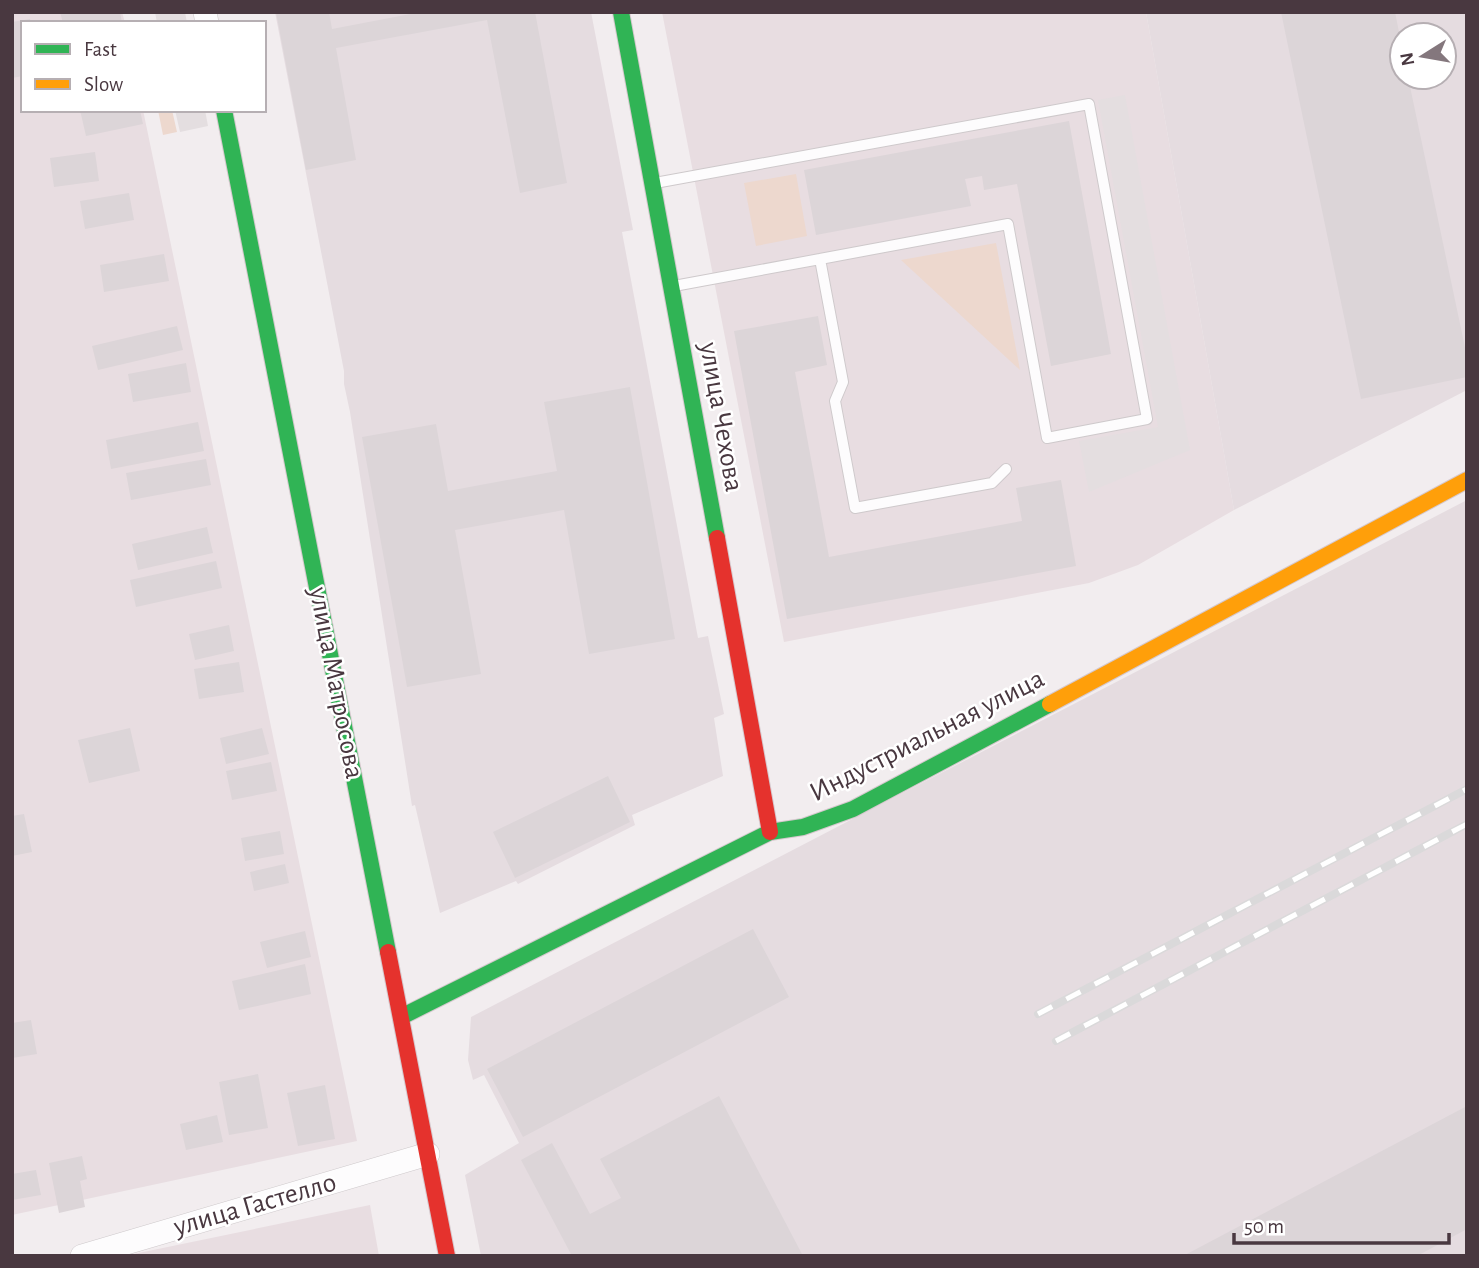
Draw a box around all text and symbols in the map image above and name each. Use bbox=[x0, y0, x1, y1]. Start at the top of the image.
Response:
legend bbox=[21, 21, 266, 112]
north arrow bbox=[1388, 21, 1458, 91]
text: Fast bbox=[84, 39, 117, 60]
text: N bbox=[1397, 51, 1418, 67]
text: Slow bbox=[84, 74, 123, 95]
street label: улица Чехова bbox=[694, 339, 748, 494]
street label: улица Матросова bbox=[303, 584, 368, 781]
street label: Индустриальная улица bbox=[805, 665, 1049, 807]
street label: улица Гастелло bbox=[170, 1168, 339, 1242]
scale bar bbox=[1234, 1202, 1449, 1246]
text: 50 m bbox=[1244, 1216, 1284, 1237]

